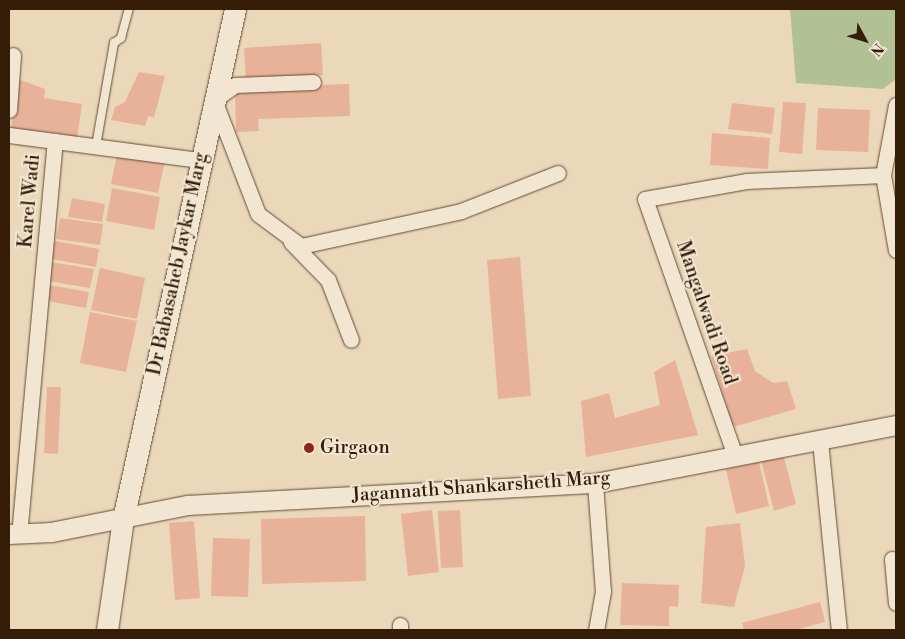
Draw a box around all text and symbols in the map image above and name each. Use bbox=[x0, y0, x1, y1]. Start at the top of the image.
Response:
north arrow bbox=[840, 15, 890, 65]
text: N bbox=[866, 39, 887, 59]
street label: Dr Babasaheb Jaykar Marg bbox=[143, 151, 213, 377]
street label: Karel Wadi bbox=[15, 153, 45, 249]
street label: Mangalwadi Road bbox=[671, 238, 741, 388]
place label: Girgaon bbox=[320, 437, 390, 459]
marker: Girgaon bbox=[302, 441, 316, 455]
street label: Jagannath Shankarsheth Marg bbox=[351, 467, 611, 507]

